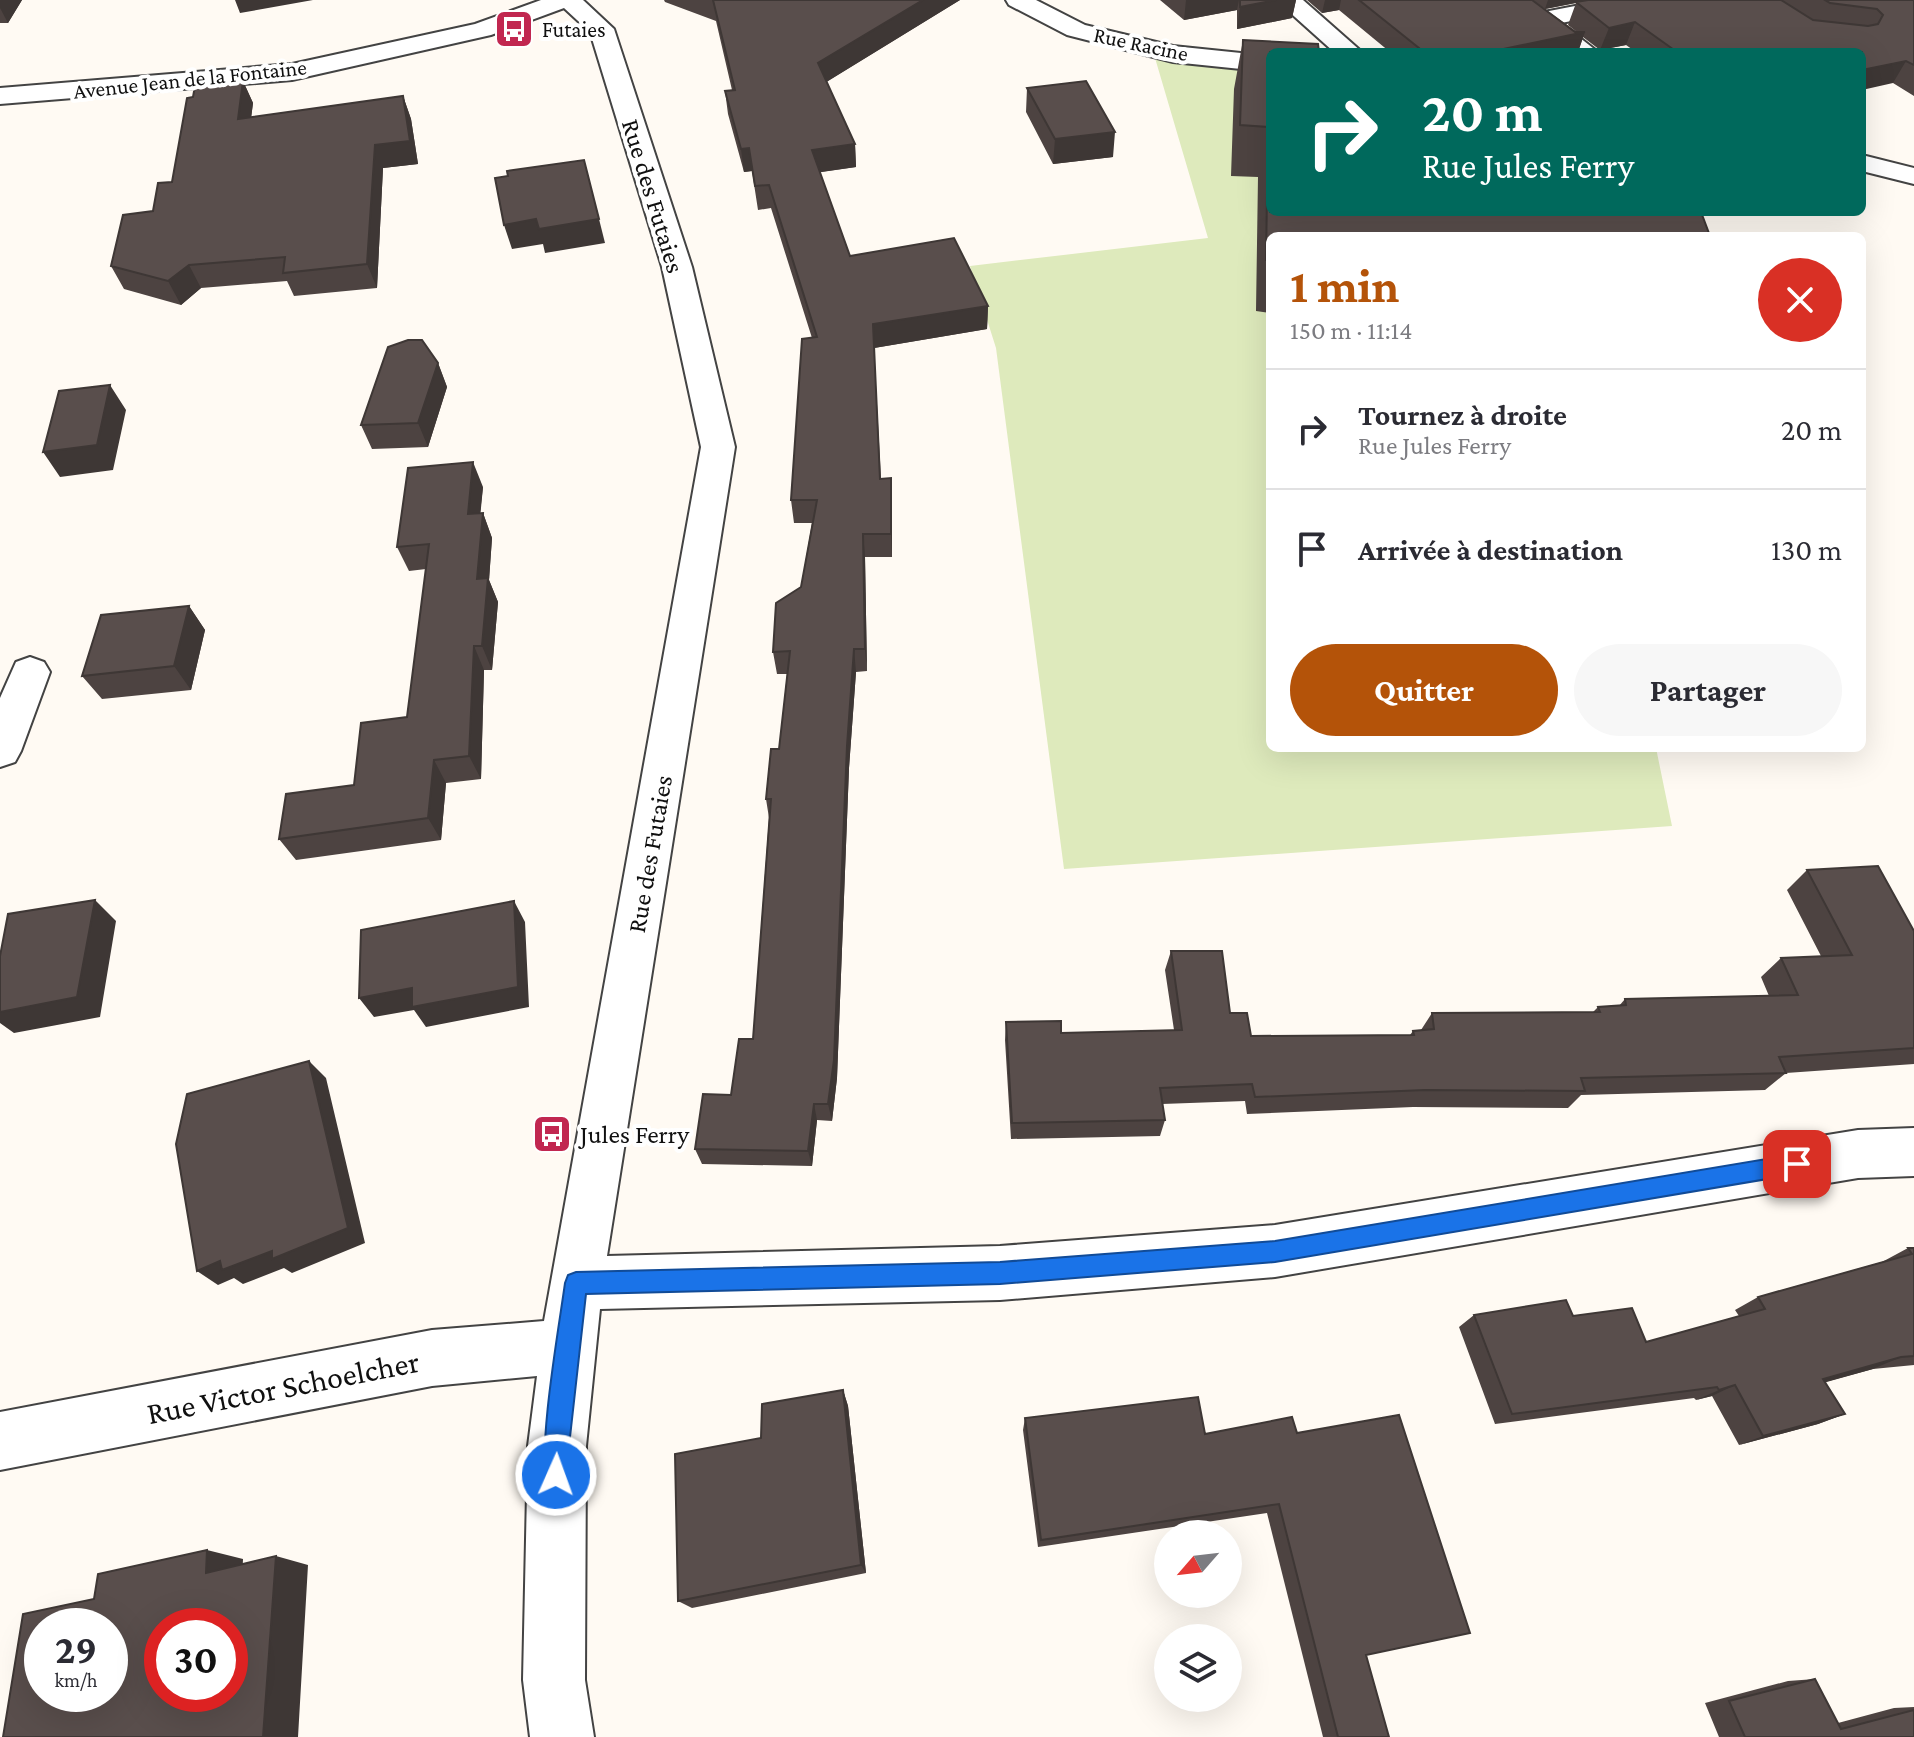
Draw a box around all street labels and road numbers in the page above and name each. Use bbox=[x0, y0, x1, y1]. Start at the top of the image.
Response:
street label: Rue Racine bbox=[1091, 22, 1191, 66]
street label: Avenue Jean de la Fontaine bbox=[72, 54, 308, 104]
street label: Rue des Futaies bbox=[616, 115, 690, 277]
street label: Rue des Futaies bbox=[622, 773, 678, 935]
street label: Rue Victor Schoelcher bbox=[144, 1343, 422, 1431]

